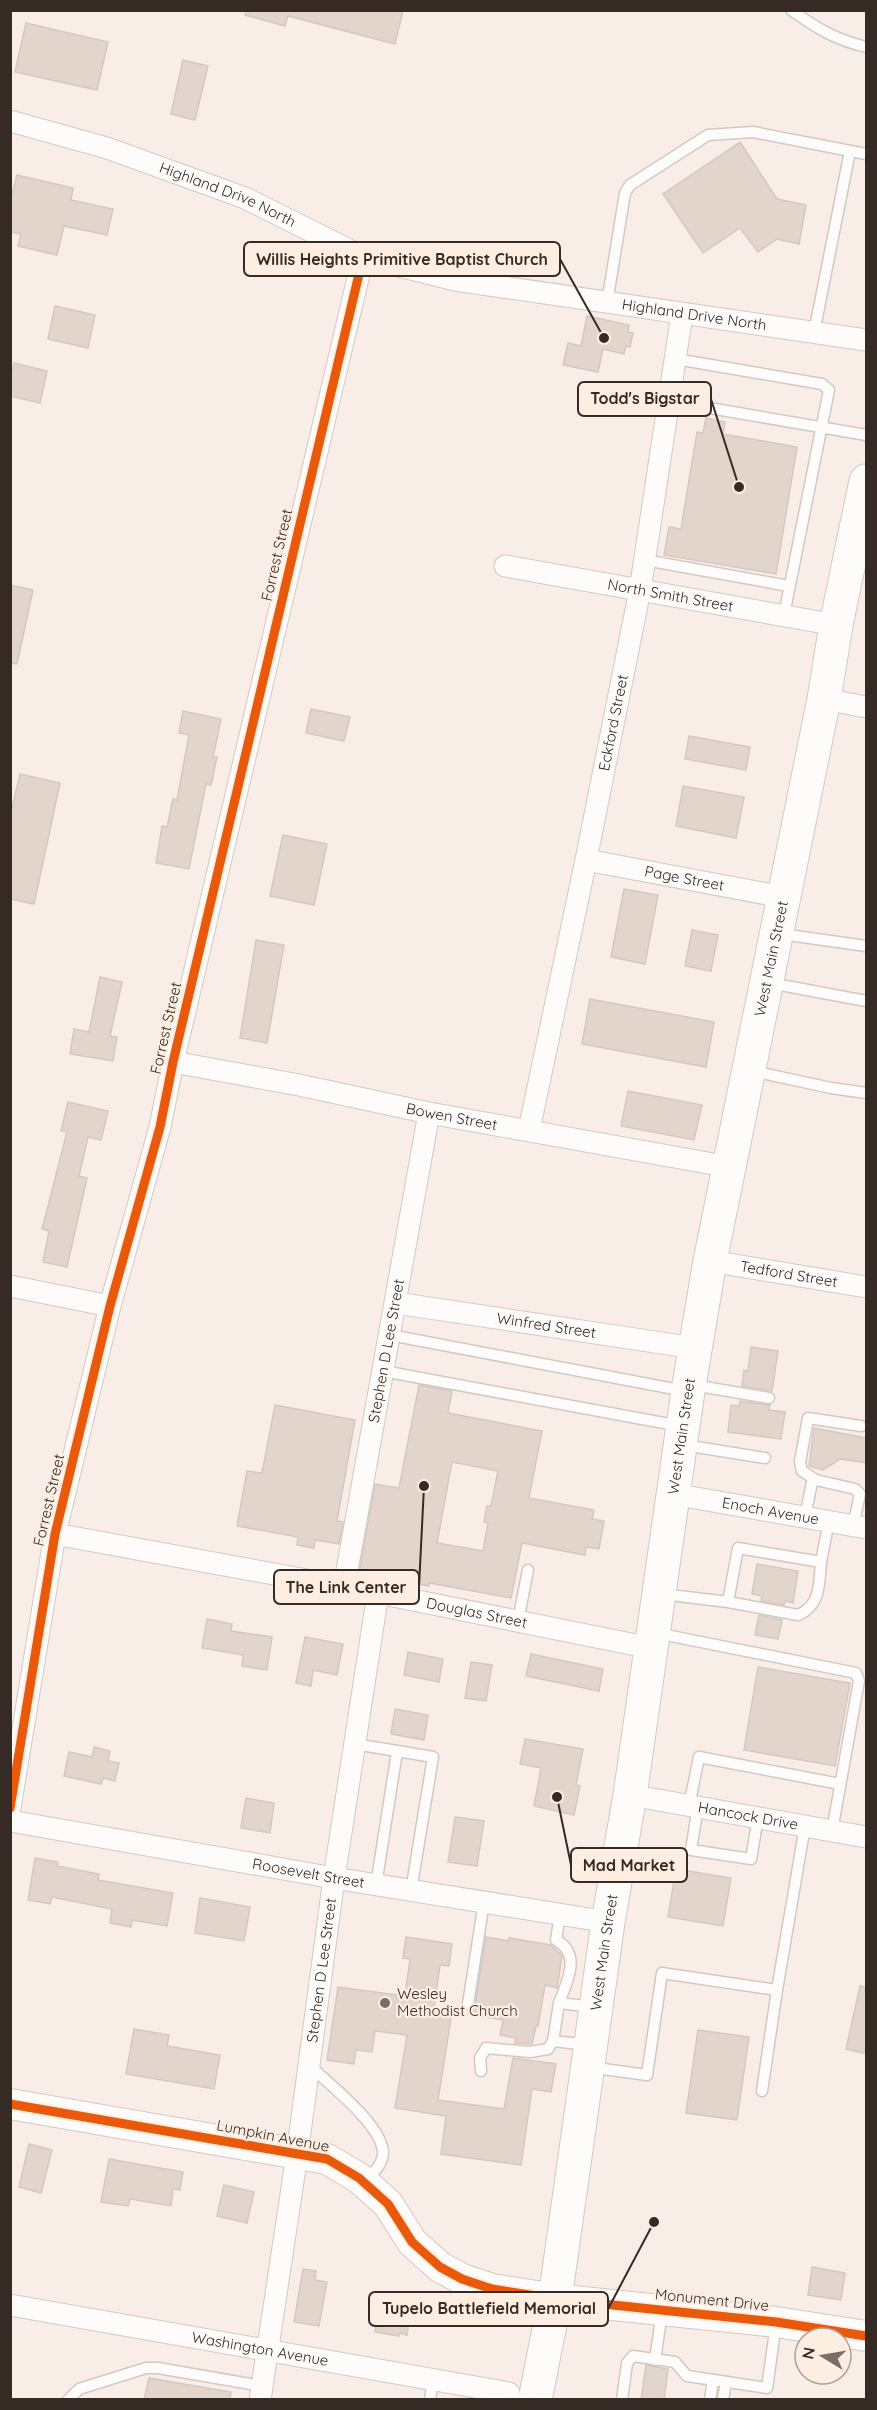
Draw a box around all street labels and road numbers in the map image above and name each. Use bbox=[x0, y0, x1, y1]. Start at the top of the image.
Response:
street label: Highland Drive North bbox=[157, 158, 299, 231]
street label: Highland Drive North bbox=[621, 294, 768, 334]
street label: Forrest Street bbox=[257, 507, 296, 603]
street label: North Smith Street bbox=[606, 574, 735, 616]
street label: Eckford Street bbox=[594, 673, 632, 772]
street label: Page Street bbox=[643, 861, 726, 895]
street label: West Main Street bbox=[750, 899, 792, 1018]
street label: Forrest Street bbox=[146, 980, 185, 1076]
street label: Bowen Street bbox=[404, 1098, 499, 1134]
street label: Tedford Street bbox=[739, 1256, 839, 1291]
street label: Stephen D Lee Street bbox=[364, 1277, 408, 1424]
street label: Winfred Street bbox=[496, 1308, 597, 1342]
street label: West Main Street bbox=[663, 1376, 699, 1496]
street label: Forrest Street bbox=[29, 1452, 68, 1548]
street label: Enoch Avenue bbox=[721, 1493, 821, 1529]
street label: Douglas Street bbox=[425, 1593, 529, 1632]
street label: Hancock Drive bbox=[697, 1797, 800, 1834]
street label: Roosevelt Street bbox=[251, 1854, 366, 1892]
street label: West Main Street bbox=[586, 1893, 622, 2012]
street label: Stephen D Lee Street bbox=[302, 1897, 340, 2044]
street label: Lumpkin Avenue bbox=[215, 2115, 331, 2156]
street label: Monument Drive bbox=[654, 2284, 770, 2315]
street label: Washington Avenue bbox=[190, 2327, 330, 2370]

